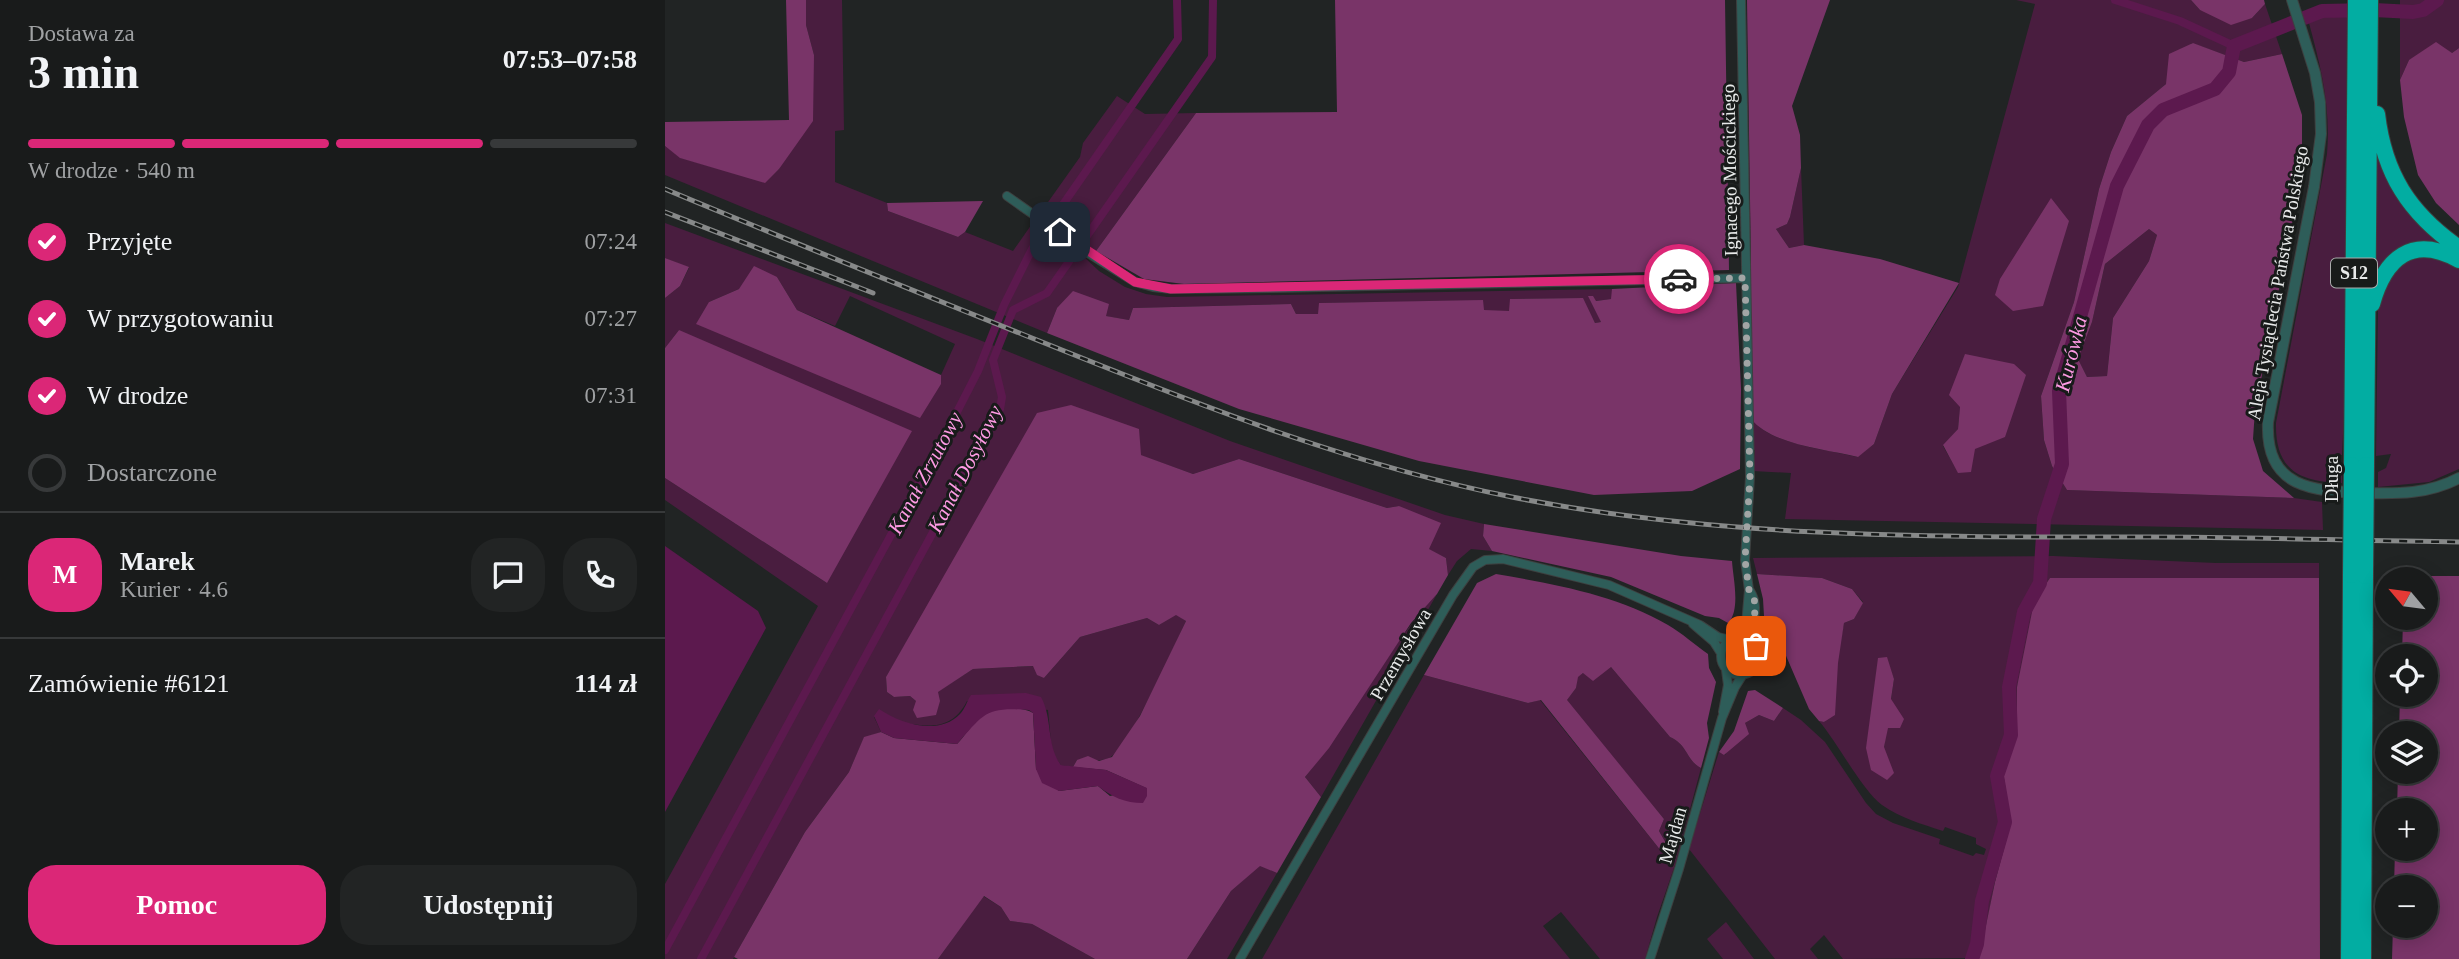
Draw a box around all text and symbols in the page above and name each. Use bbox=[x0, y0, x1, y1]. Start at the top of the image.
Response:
text: Dostawa za bbox=[28, 21, 135, 46]
text: 07:53–07:58 bbox=[503, 45, 637, 74]
text: 3 min bbox=[28, 47, 139, 98]
street label: Ignacego Mościckiego bbox=[1717, 84, 1742, 256]
street label: Aleja Tysiąclecia Państwa Polskiego bbox=[2243, 144, 2312, 422]
text: W drodze · 540 m bbox=[28, 158, 195, 183]
pin bbox=[1030, 202, 1090, 262]
icon: home bbox=[1041, 213, 1079, 251]
icon: check bbox=[28, 223, 66, 261]
text: Przyjęte bbox=[87, 227, 172, 256]
text: 07:24 bbox=[585, 229, 637, 254]
courier bbox=[1644, 244, 1714, 314]
road number: S12 bbox=[2331, 258, 2377, 288]
icon: car bbox=[1660, 260, 1698, 298]
icon: check bbox=[28, 300, 66, 338]
text: W przygotowaniu bbox=[87, 304, 274, 333]
text: 07:27 bbox=[585, 306, 637, 331]
water label: Kurówka bbox=[2050, 314, 2092, 395]
icon: check bbox=[28, 377, 66, 415]
text: W drodze bbox=[87, 381, 188, 410]
text: 07:31 bbox=[585, 383, 637, 408]
water label: Kanał Dosyłowy bbox=[922, 401, 1008, 537]
water label: Kanał Zrzutowy bbox=[882, 407, 968, 539]
street label: Długa bbox=[2321, 455, 2342, 502]
text: Dostarczone bbox=[87, 458, 217, 487]
button: chat bbox=[471, 538, 545, 612]
button: phone bbox=[563, 538, 637, 612]
text: Marek bbox=[120, 547, 195, 576]
text: M bbox=[53, 560, 77, 589]
north arrow bbox=[2375, 567, 2438, 630]
map controls bbox=[2375, 567, 2438, 938]
text: Kurier · 4.6 bbox=[120, 577, 228, 602]
street label: Przemysłowa bbox=[1366, 604, 1435, 704]
pin bbox=[1726, 616, 1786, 676]
icon: bag bbox=[1737, 627, 1775, 665]
button: locate bbox=[2375, 644, 2438, 707]
text: Zamówienie #6121 bbox=[28, 669, 229, 698]
text: 114 zł bbox=[574, 669, 637, 698]
button: layers bbox=[2375, 721, 2438, 784]
button: + bbox=[2375, 798, 2438, 861]
street label: Majdan bbox=[1654, 804, 1691, 866]
button: Pomoc bbox=[28, 865, 326, 945]
button: Udostępnij bbox=[340, 865, 637, 945]
button: − bbox=[2375, 875, 2438, 938]

